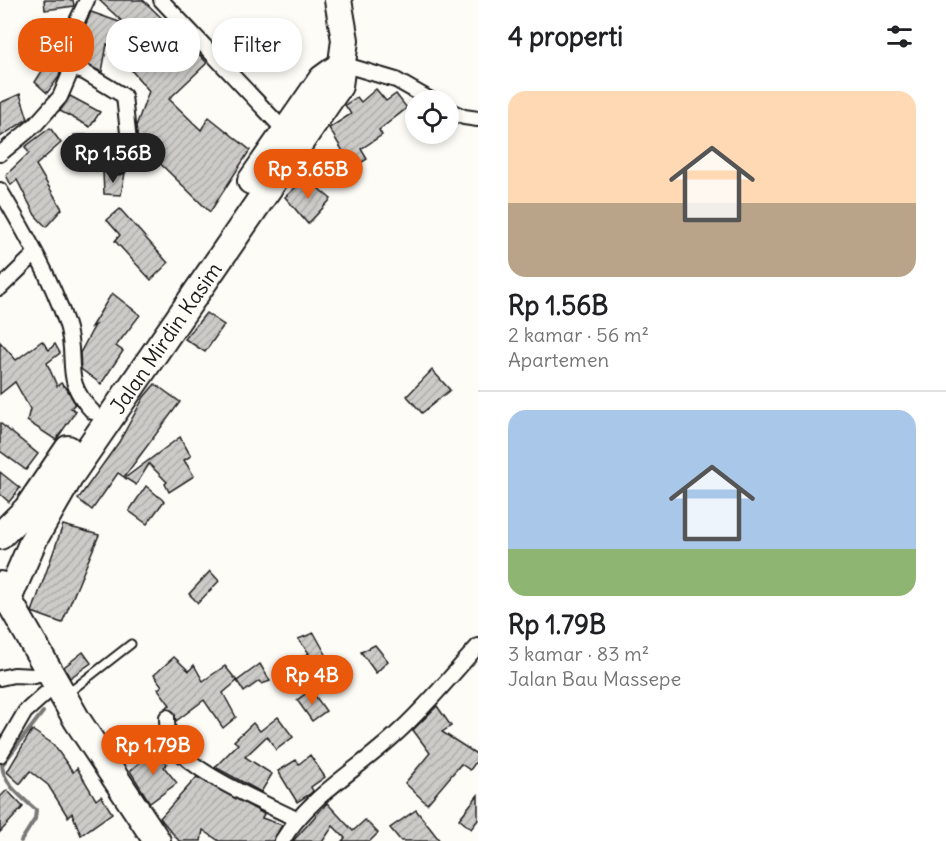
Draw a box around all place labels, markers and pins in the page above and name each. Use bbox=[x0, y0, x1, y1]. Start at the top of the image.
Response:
pin: Rp 1.56B bbox=[51, 133, 175, 184]
pin: Rp 3.65B bbox=[246, 149, 370, 200]
pin: Rp 4B bbox=[270, 655, 354, 706]
pin: Rp 1.79B bbox=[91, 725, 215, 776]

